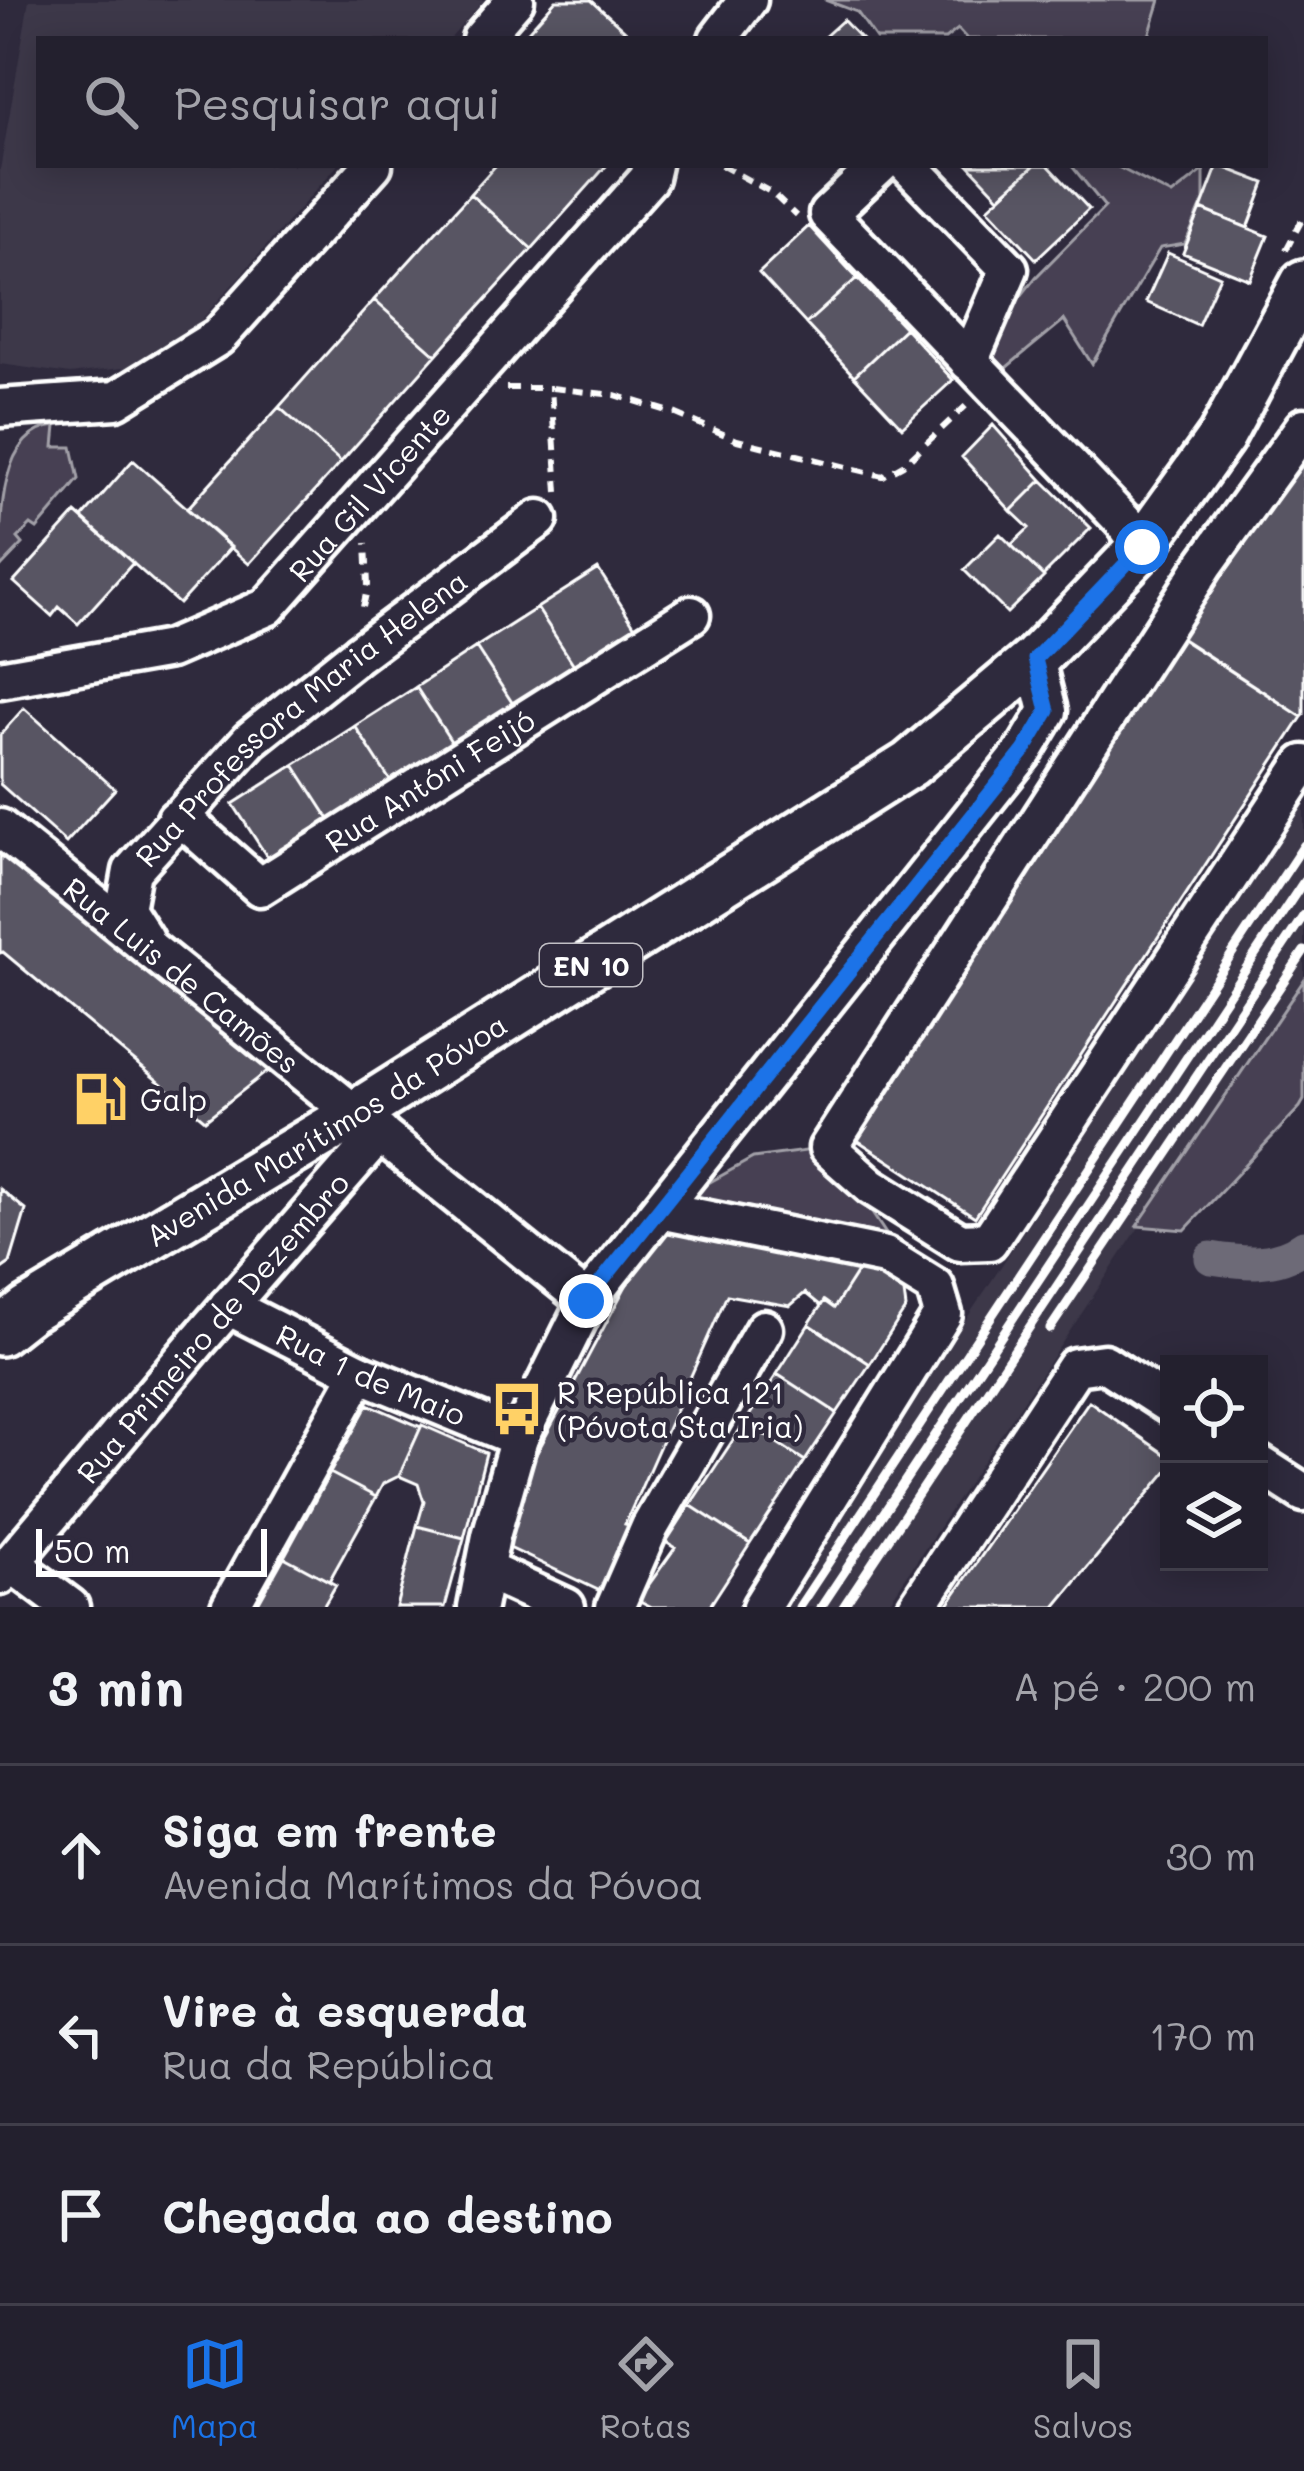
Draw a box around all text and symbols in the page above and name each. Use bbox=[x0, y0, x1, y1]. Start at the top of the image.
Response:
search box bbox=[36, 36, 1268, 168]
icon: search bbox=[78, 69, 144, 135]
text: Pesquisar aqui bbox=[174, 73, 501, 131]
street label: Rua Gil Vicente bbox=[279, 395, 459, 590]
route start bbox=[1115, 520, 1169, 574]
street label: Rua Professora Maria Helena bbox=[126, 560, 475, 875]
street label: Rua Antóni Feijó bbox=[317, 699, 542, 861]
street label: Rua Luis de Camões bbox=[56, 868, 308, 1082]
road number: EN 10 bbox=[540, 944, 642, 986]
street label: Avenida Marítimos da Póvoa bbox=[138, 1003, 514, 1255]
fuel station icon: Galp bbox=[71, 1070, 129, 1128]
place label: Galp bbox=[140, 1079, 207, 1119]
street label: Rua Primeiro de Dezembro bbox=[67, 1163, 357, 1491]
route end bbox=[559, 1274, 613, 1328]
street label: Rua 1 de Maio bbox=[270, 1314, 472, 1434]
map controls bbox=[1160, 1355, 1268, 1571]
button: locate bbox=[1160, 1355, 1268, 1463]
place label: R República 121 (Póvota Sta Iria) bbox=[557, 1372, 803, 1446]
bus stop icon: R República 121 (Póvota Sta Iria) bbox=[488, 1380, 546, 1438]
button: layers bbox=[1160, 1463, 1268, 1571]
scale bar bbox=[36, 1523, 267, 1576]
text: 50 m bbox=[54, 1528, 130, 1571]
text: 3 min bbox=[48, 1652, 184, 1719]
text: A pé · 200 m bbox=[1013, 1660, 1256, 1711]
text: Siga em frente bbox=[162, 1800, 497, 1858]
icon: ahead bbox=[48, 1822, 114, 1888]
text: 30 m bbox=[1166, 1829, 1256, 1880]
text: Avenida Marítimos da Póvoa bbox=[162, 1858, 703, 1909]
text: Vire à esquerda bbox=[162, 1980, 528, 2038]
icon: left bbox=[48, 2002, 114, 2068]
text: 170 m bbox=[1149, 2009, 1256, 2060]
text: Rua da República bbox=[162, 2038, 495, 2089]
icon: arrive bbox=[48, 2182, 114, 2248]
text: Chegada ao destino bbox=[162, 2186, 613, 2244]
tab: Mapa bbox=[171, 2331, 258, 2446]
tab: Rotas bbox=[600, 2331, 692, 2446]
tab: Salvos bbox=[1033, 2331, 1133, 2446]

